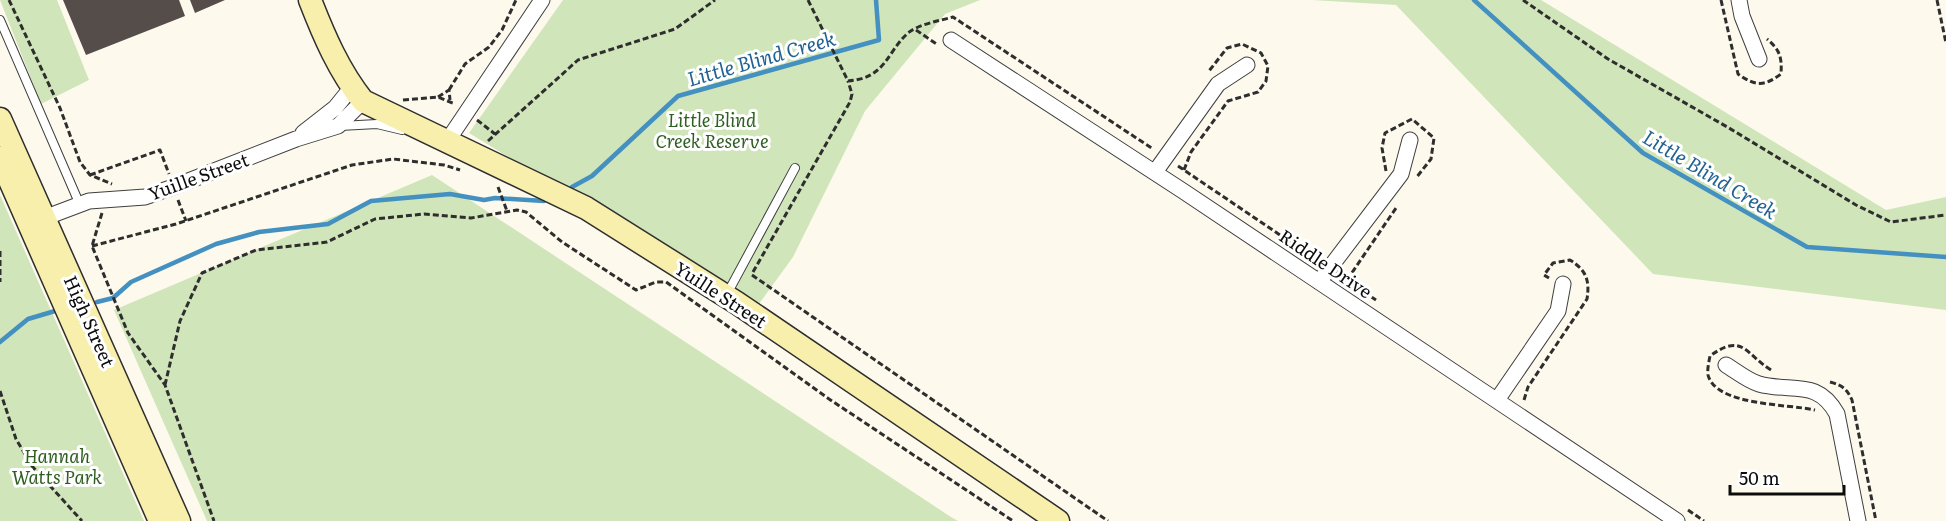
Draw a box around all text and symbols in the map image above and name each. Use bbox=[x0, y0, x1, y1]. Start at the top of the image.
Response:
water label: Little Blind Creek bbox=[684, 22, 839, 92]
park label: Little Blind Creek Reserve bbox=[656, 106, 768, 154]
water label: Little Blind Creek bbox=[1638, 121, 1784, 225]
street label: Yuille Street bbox=[144, 145, 253, 207]
street label: Riddle Drive bbox=[1274, 222, 1378, 304]
street label: Yuille Street bbox=[670, 254, 773, 334]
street label: High Street bbox=[58, 271, 123, 372]
park label: Hannah Watts Park bbox=[12, 442, 102, 490]
scale bar bbox=[1730, 458, 1844, 496]
text: 50 m bbox=[1739, 464, 1780, 491]

